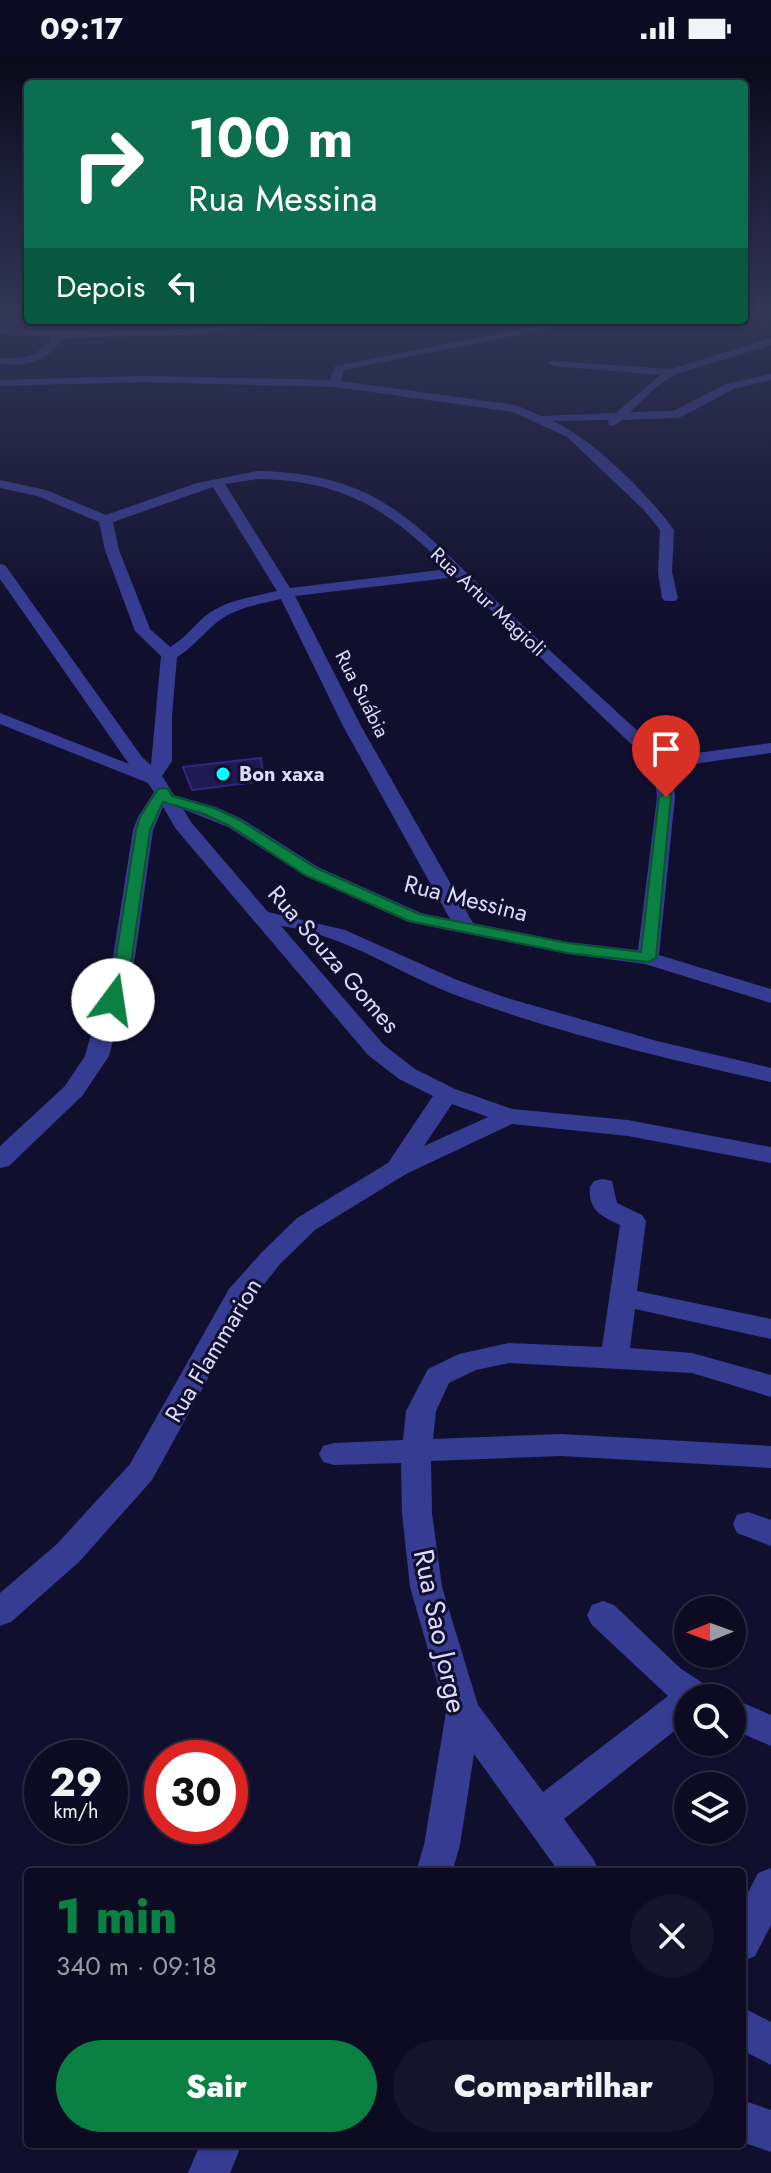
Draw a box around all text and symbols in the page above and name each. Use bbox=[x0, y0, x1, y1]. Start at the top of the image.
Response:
text: 09:17 bbox=[40, 7, 123, 50]
text: 100 m bbox=[188, 97, 353, 178]
icon: right bbox=[56, 112, 160, 216]
text: Rua Messina bbox=[188, 172, 377, 224]
icon: left bbox=[161, 264, 205, 308]
text: Depois bbox=[56, 265, 145, 308]
street label: Rua Artur Magioli bbox=[424, 541, 552, 663]
street label: Rua Suábia bbox=[328, 645, 396, 743]
pin bbox=[632, 715, 700, 797]
icon: arrive bbox=[644, 727, 688, 771]
place label: Bon xaxa bbox=[239, 760, 324, 789]
marker: Bon xaxa bbox=[214, 765, 232, 783]
street label: Rua Messina bbox=[400, 866, 532, 930]
street label: Rua Souza Gomes bbox=[260, 877, 408, 1041]
position arrow bbox=[71, 958, 155, 1042]
street label: Rua Flammarion bbox=[156, 1271, 270, 1429]
street label: Rua Sao Jorge bbox=[403, 1545, 477, 1717]
north arrow bbox=[674, 1596, 746, 1668]
map controls bbox=[674, 1596, 746, 1844]
button: search bbox=[674, 1684, 746, 1756]
speed limit sign: 30 bbox=[144, 1740, 248, 1844]
text: 29 bbox=[50, 1753, 103, 1811]
button: layers bbox=[674, 1772, 746, 1844]
text: km/h bbox=[53, 1797, 99, 1826]
text: 1 min bbox=[56, 1882, 177, 1951]
button: close bbox=[630, 1894, 714, 1978]
text: 340 m · 09:18 bbox=[56, 1947, 217, 1985]
button: Sair bbox=[56, 2040, 377, 2132]
button: Compartilhar bbox=[393, 2040, 714, 2132]

